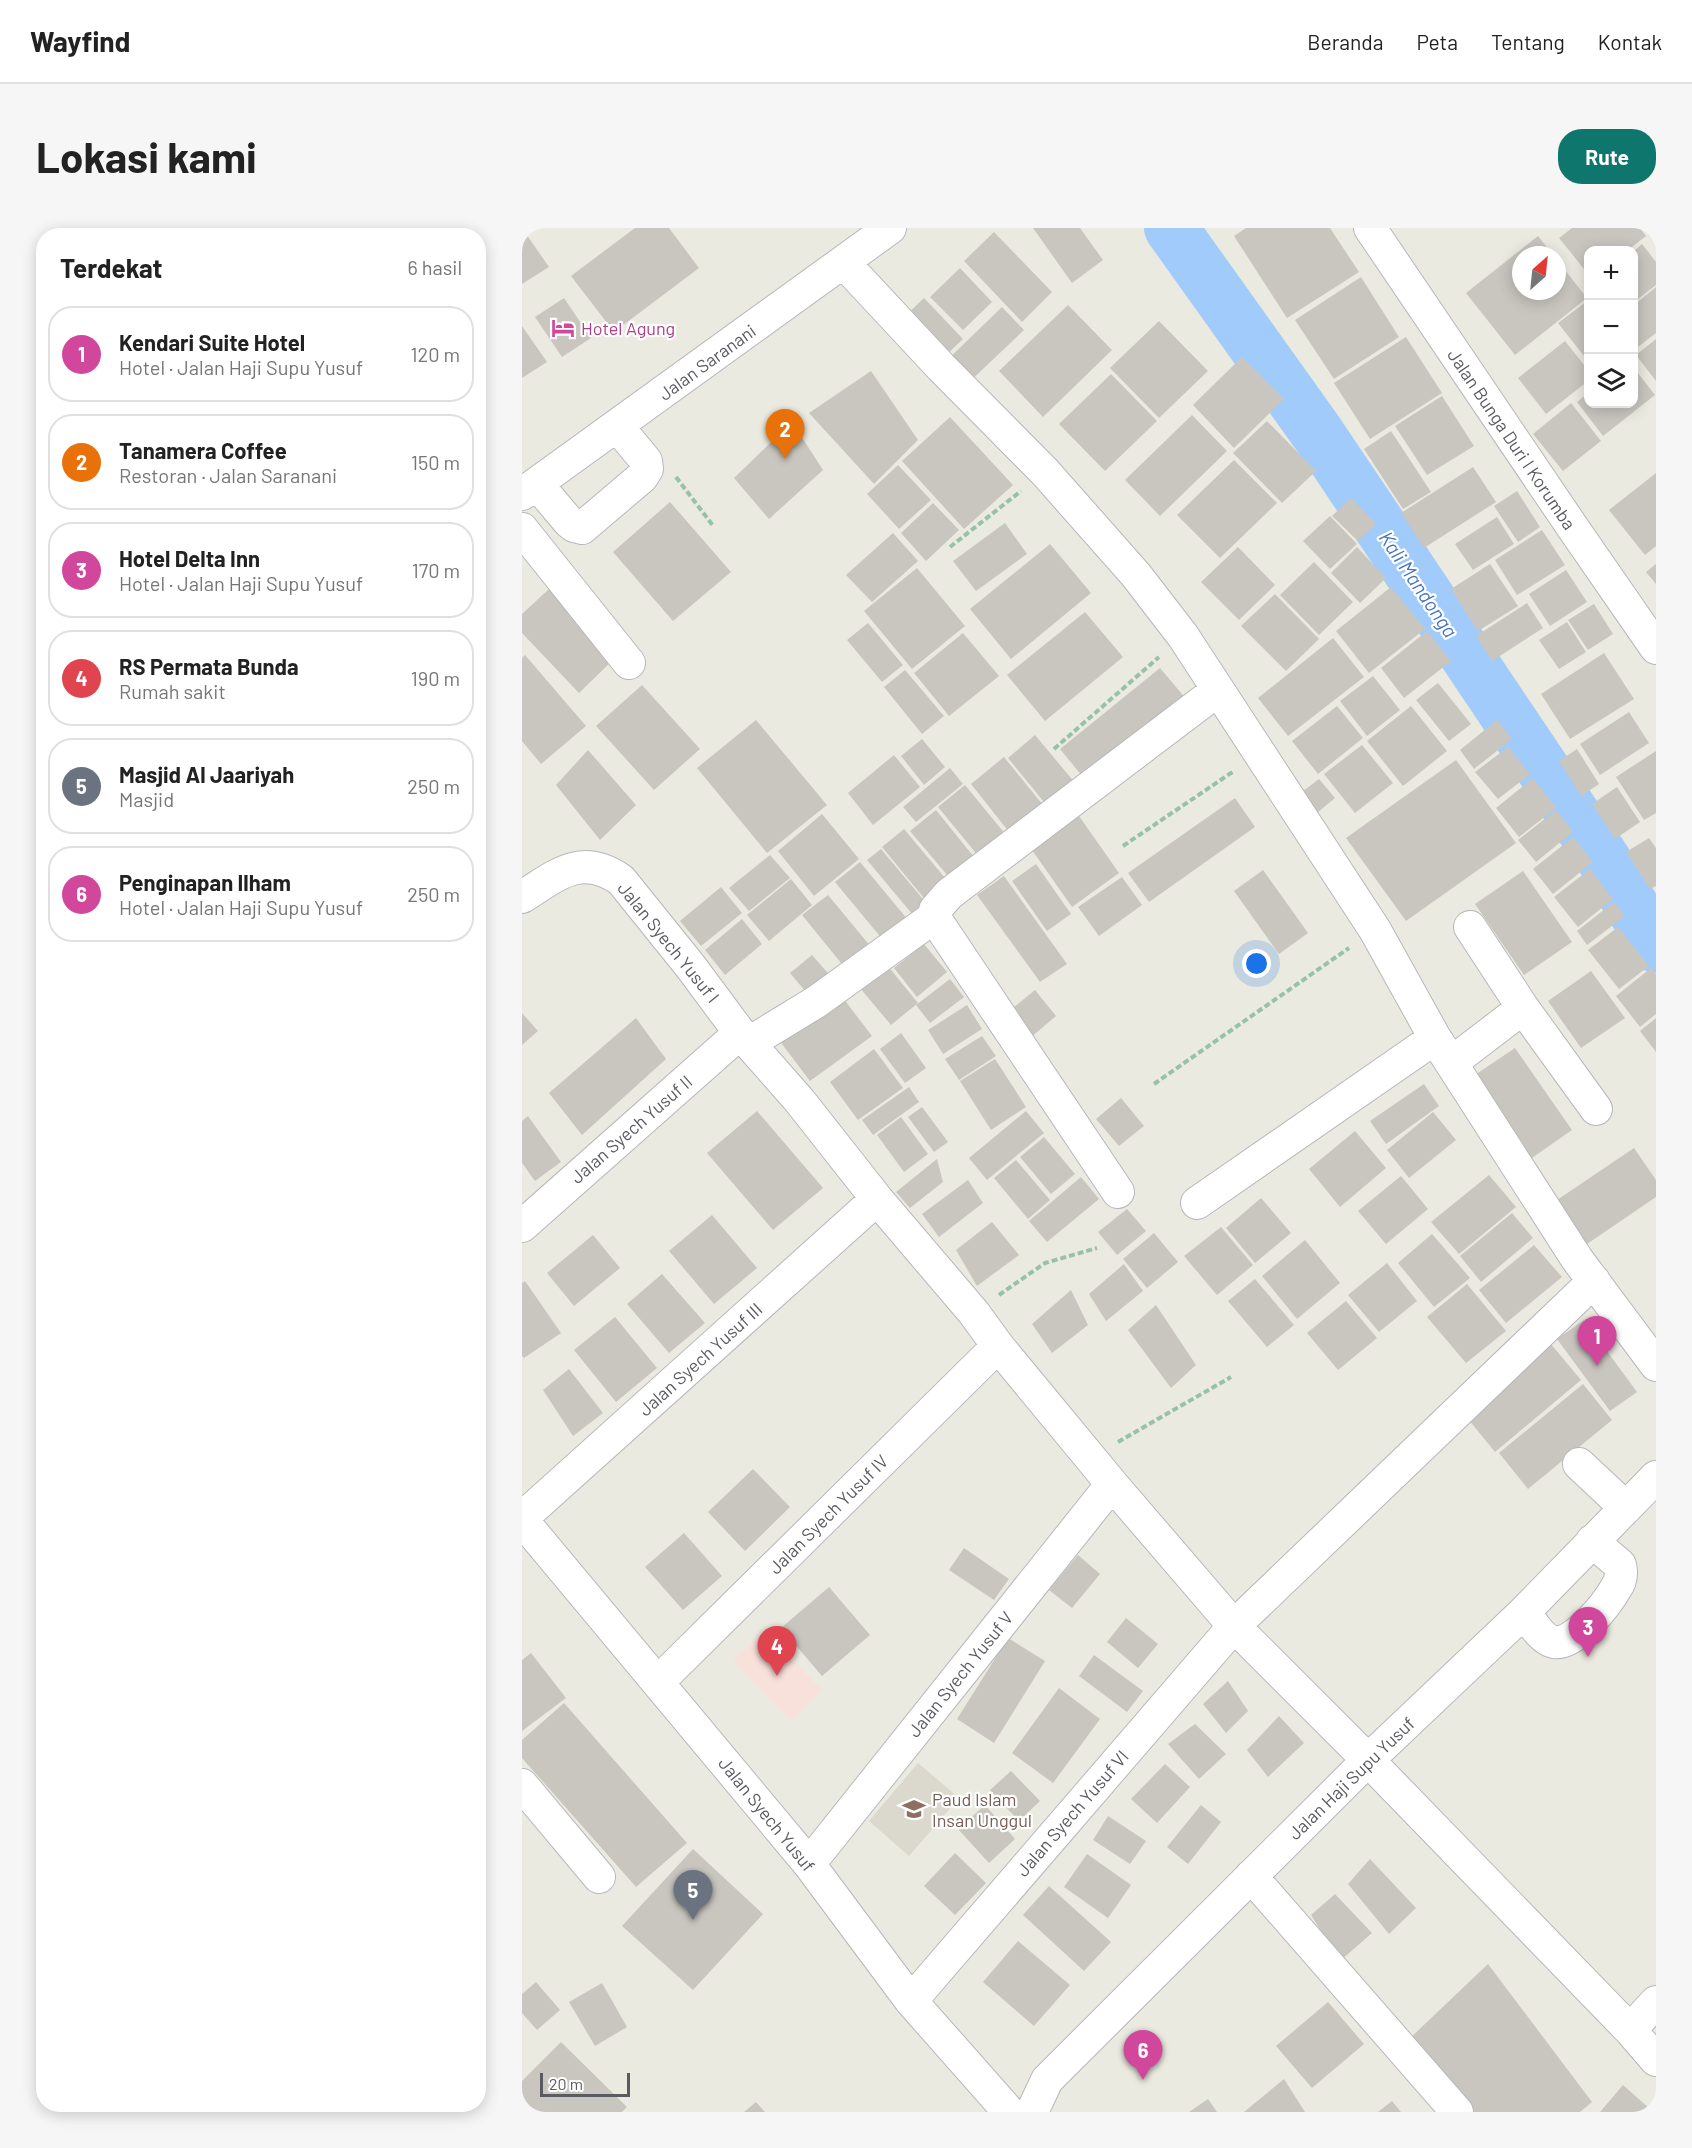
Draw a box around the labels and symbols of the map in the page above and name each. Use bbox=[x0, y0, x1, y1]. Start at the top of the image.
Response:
north arrow bbox=[1512, 246, 1566, 300]
hotel icon: Hotel Agung bbox=[550, 315, 576, 341]
place label: Hotel Agung bbox=[581, 317, 675, 339]
street label: Jalan Saranani bbox=[654, 319, 760, 405]
street label: Jalan Bunga Duri I Korumba bbox=[1443, 344, 1581, 534]
pin: 2 bbox=[766, 410, 804, 459]
water label: Kali Mandonga bbox=[1375, 526, 1463, 642]
street label: Jalan Syech Yusuf I bbox=[613, 877, 725, 1007]
your location bbox=[1242, 949, 1271, 978]
street label: Jalan Syech Yusuf II bbox=[566, 1070, 696, 1188]
street label: Jalan Syech Yusuf III bbox=[634, 1298, 766, 1420]
pin: 1 bbox=[1578, 1316, 1616, 1366]
street label: Jalan Syech Yusuf IV bbox=[764, 1449, 893, 1578]
street label: Jalan Syech Yusuf V bbox=[903, 1606, 1018, 1741]
pin: 3 bbox=[1568, 1608, 1608, 1657]
pin: 4 bbox=[758, 1626, 796, 1676]
street label: Jalan Haji Supu Yusuf bbox=[1283, 1712, 1419, 1844]
street label: Jalan Syech Yusuf VI bbox=[1011, 1745, 1133, 1881]
street label: Jalan Syech Yusuf bbox=[714, 1752, 820, 1876]
place label: Paud Islam Insan Unggul bbox=[932, 1788, 1032, 1831]
school or university icon: Paud Islam Insan Unggul bbox=[901, 1796, 927, 1822]
pin: 5 bbox=[674, 1870, 712, 1920]
pin: 6 bbox=[1124, 2030, 1162, 2080]
scale bar bbox=[540, 2070, 630, 2098]

